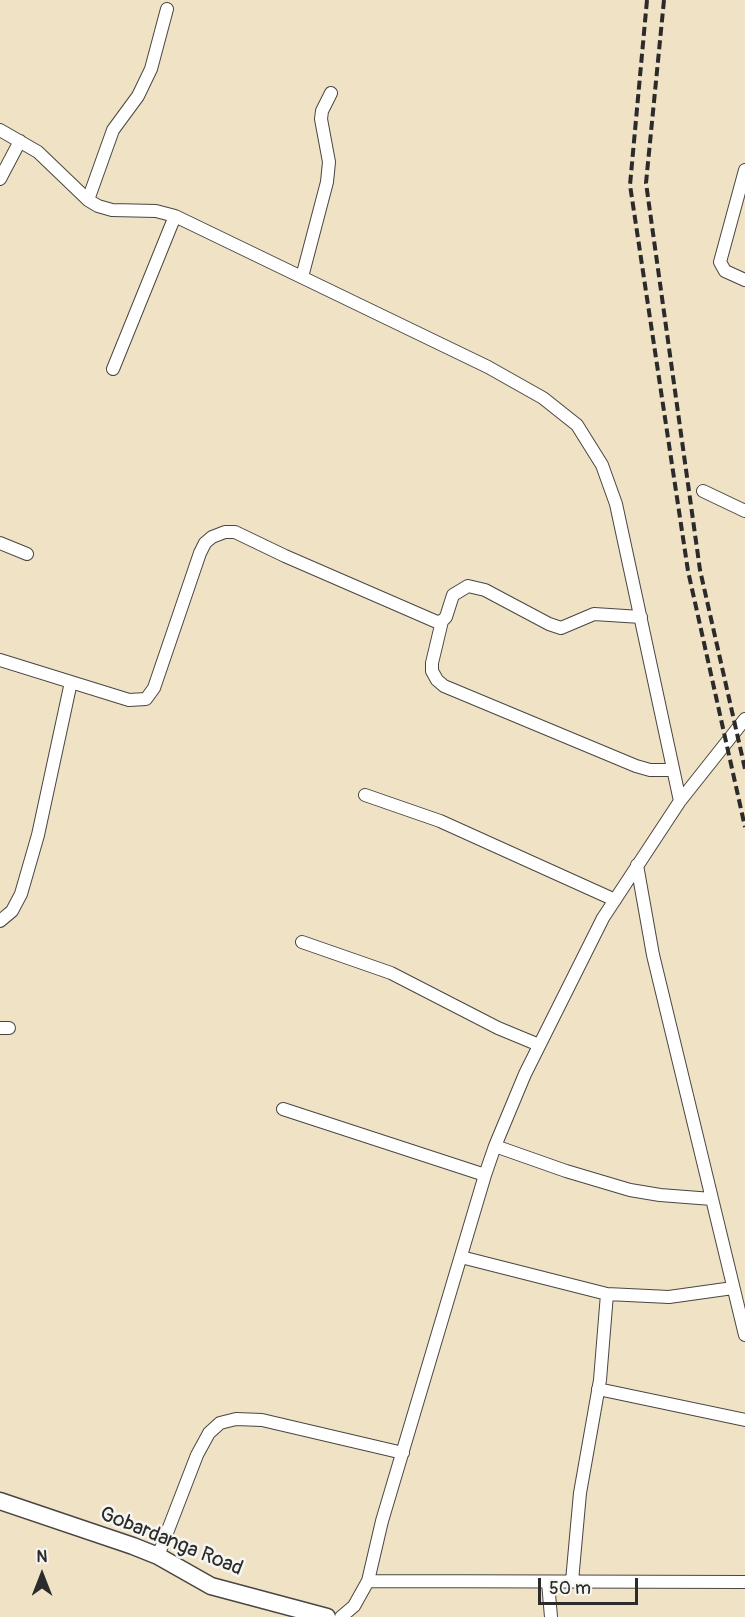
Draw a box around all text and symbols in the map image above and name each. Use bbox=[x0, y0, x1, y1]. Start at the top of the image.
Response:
street label: Gobardanga Road bbox=[96, 1502, 246, 1582]
north arrow bbox=[12, 1545, 72, 1605]
text: N bbox=[37, 1547, 47, 1567]
scale bar bbox=[541, 1566, 642, 1604]
text: 50 m bbox=[549, 1577, 591, 1600]

